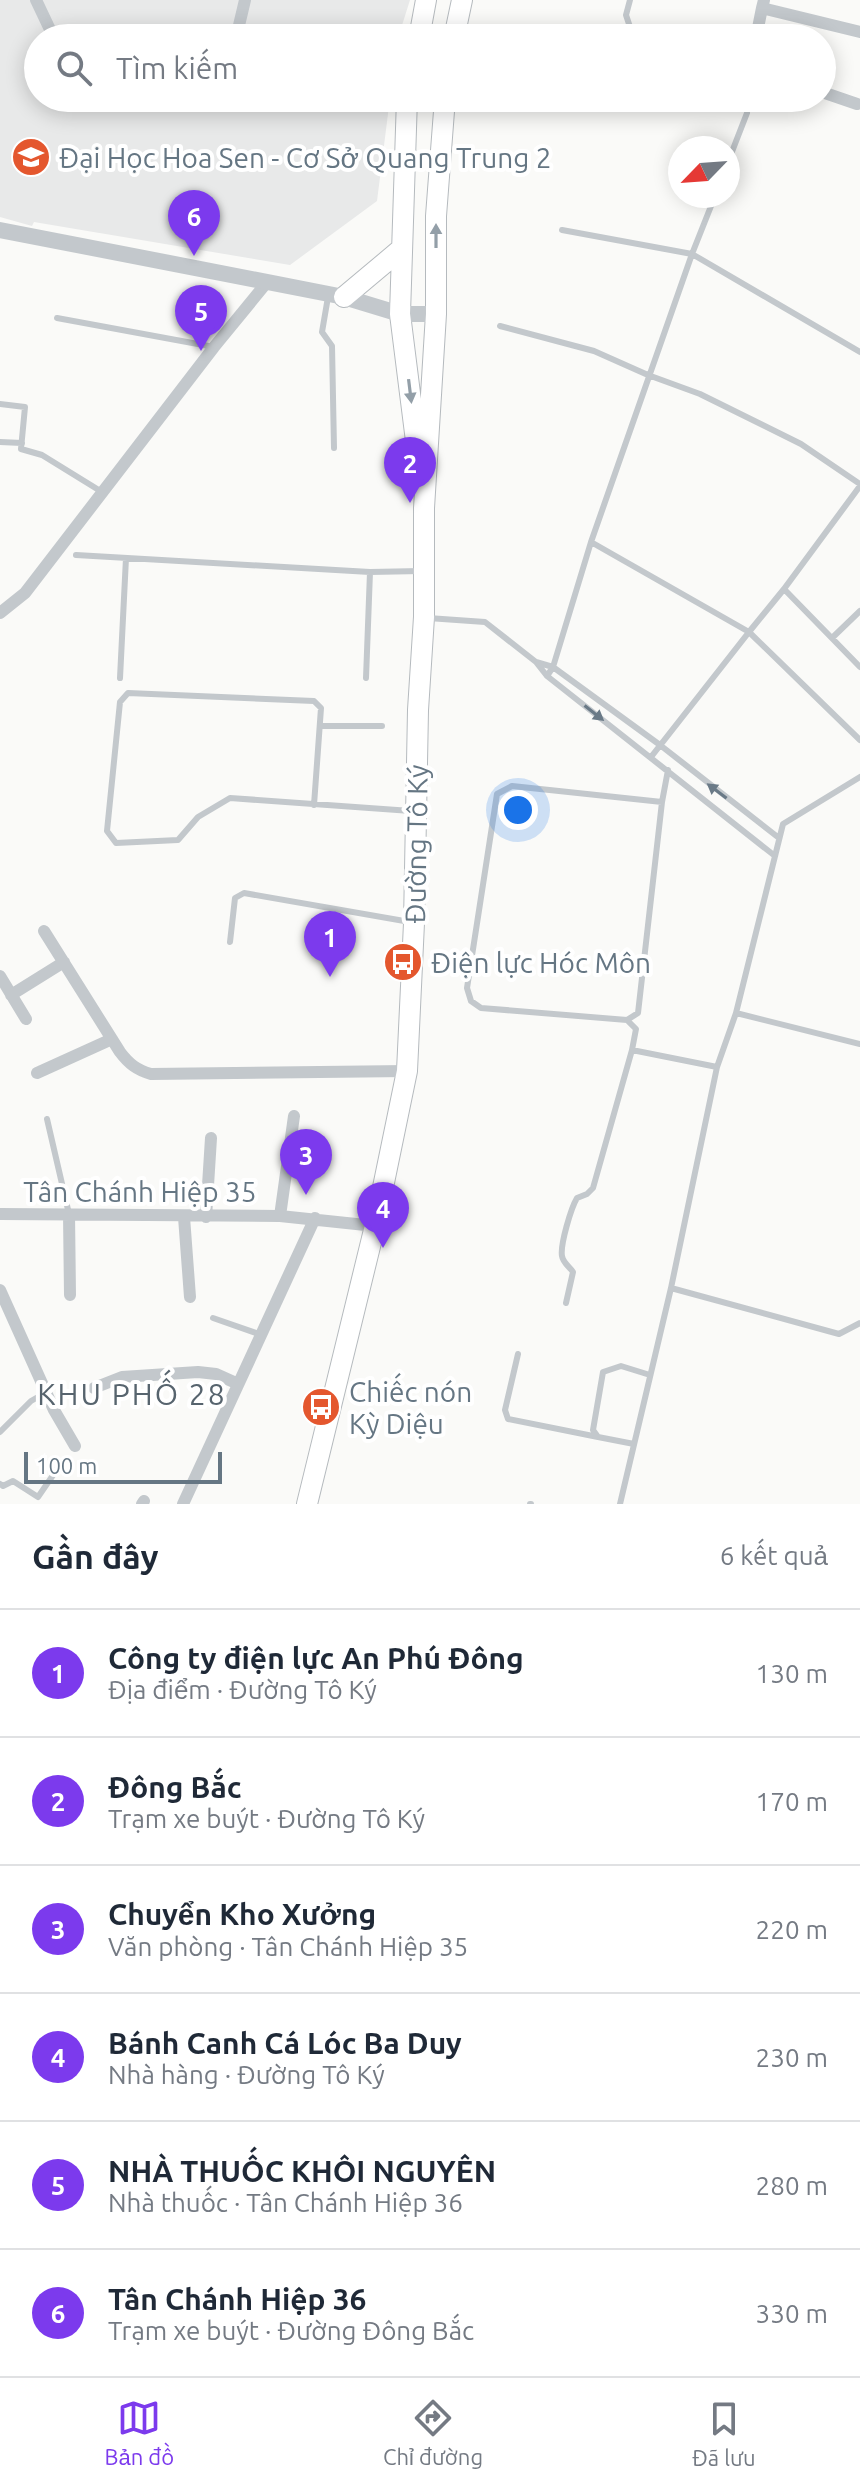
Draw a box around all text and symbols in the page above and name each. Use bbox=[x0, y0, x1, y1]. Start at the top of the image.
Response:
search box bbox=[24, 24, 836, 112]
icon: search bbox=[52, 46, 96, 90]
text: Tìm kiếm bbox=[116, 51, 238, 85]
school or university icon: Đại Học Hoa Sen - Cơ Sở Quang Trung 2 bbox=[10, 136, 52, 178]
north arrow bbox=[668, 136, 740, 208]
place label: Đại Học Hoa Sen - Cơ Sở Quang Trung 2 bbox=[59, 142, 551, 173]
pin: 6 bbox=[168, 190, 220, 256]
one-way arrow bbox=[430, 223, 442, 248]
pin: 5 bbox=[175, 285, 227, 351]
one-way arrow bbox=[404, 379, 417, 404]
pin: 2 bbox=[384, 437, 436, 503]
one-way arrow bbox=[584, 704, 604, 720]
street label: Đường Tô Ký bbox=[399, 764, 433, 924]
one-way arrow bbox=[706, 783, 728, 799]
your location bbox=[498, 790, 538, 830]
pin: 1 bbox=[304, 911, 356, 977]
bus stop icon: Điện lực Hóc Môn bbox=[382, 941, 424, 983]
place label: Điện lực Hóc Môn bbox=[431, 947, 651, 978]
pin: 3 bbox=[280, 1129, 332, 1195]
street label: Tân Chánh Hiệp 35 bbox=[23, 1176, 257, 1207]
pin: 4 bbox=[357, 1182, 409, 1248]
district label: KHU PHỐ 28 bbox=[37, 1369, 227, 1411]
place label: Chiếc nón Kỳ Diệu bbox=[349, 1373, 472, 1439]
bus stop icon: Chiếc nón Kỳ Diệu bbox=[300, 1386, 342, 1428]
scale bar bbox=[24, 1448, 222, 1484]
text: 100 m bbox=[36, 1453, 97, 1478]
text: Gần đây bbox=[32, 1537, 159, 1575]
text: 6 kết quả bbox=[720, 1541, 828, 1570]
text: Công ty điện lực An Phú Đông bbox=[108, 1641, 524, 1675]
text: 1 bbox=[51, 1659, 65, 1688]
text: 130 m bbox=[756, 1659, 828, 1688]
text: Địa điểm · Đường Tô Ký bbox=[108, 1675, 377, 1704]
text: Đông Bắc bbox=[108, 1770, 242, 1804]
text: 2 bbox=[51, 1787, 65, 1816]
text: 170 m bbox=[756, 1787, 828, 1816]
text: Trạm xe buýt · Đường Tô Ký bbox=[108, 1804, 425, 1833]
text: Chuyển Kho Xưởng bbox=[108, 1897, 376, 1931]
text: 3 bbox=[51, 1915, 65, 1944]
text: 220 m bbox=[756, 1915, 828, 1944]
text: Văn phòng · Tân Chánh Hiệp 35 bbox=[108, 1932, 468, 1961]
text: Bánh Canh Cá Lóc Ba Duy bbox=[108, 2026, 462, 2060]
text: 4 bbox=[51, 2043, 65, 2072]
text: 230 m bbox=[756, 2043, 828, 2072]
text: Nhà hàng · Đường Tô Ký bbox=[108, 2060, 385, 2089]
text: NHÀ THUỐC KHÔI NGUYÊN bbox=[108, 2154, 496, 2188]
text: 5 bbox=[51, 2171, 65, 2200]
text: 280 m bbox=[756, 2171, 828, 2200]
text: Nhà thuốc · Tân Chánh Hiệp 36 bbox=[108, 2188, 463, 2217]
text: Tân Chánh Hiệp 36 bbox=[108, 2282, 366, 2316]
text: 6 bbox=[51, 2299, 65, 2328]
text: 330 m bbox=[756, 2299, 828, 2328]
text: Trạm xe buýt · Đường Đông Bắc bbox=[108, 2316, 474, 2345]
tab: Bản đồ bbox=[104, 2396, 174, 2471]
tab: Chỉ đường bbox=[383, 2396, 483, 2471]
tab: Đã lưu bbox=[692, 2397, 755, 2470]

